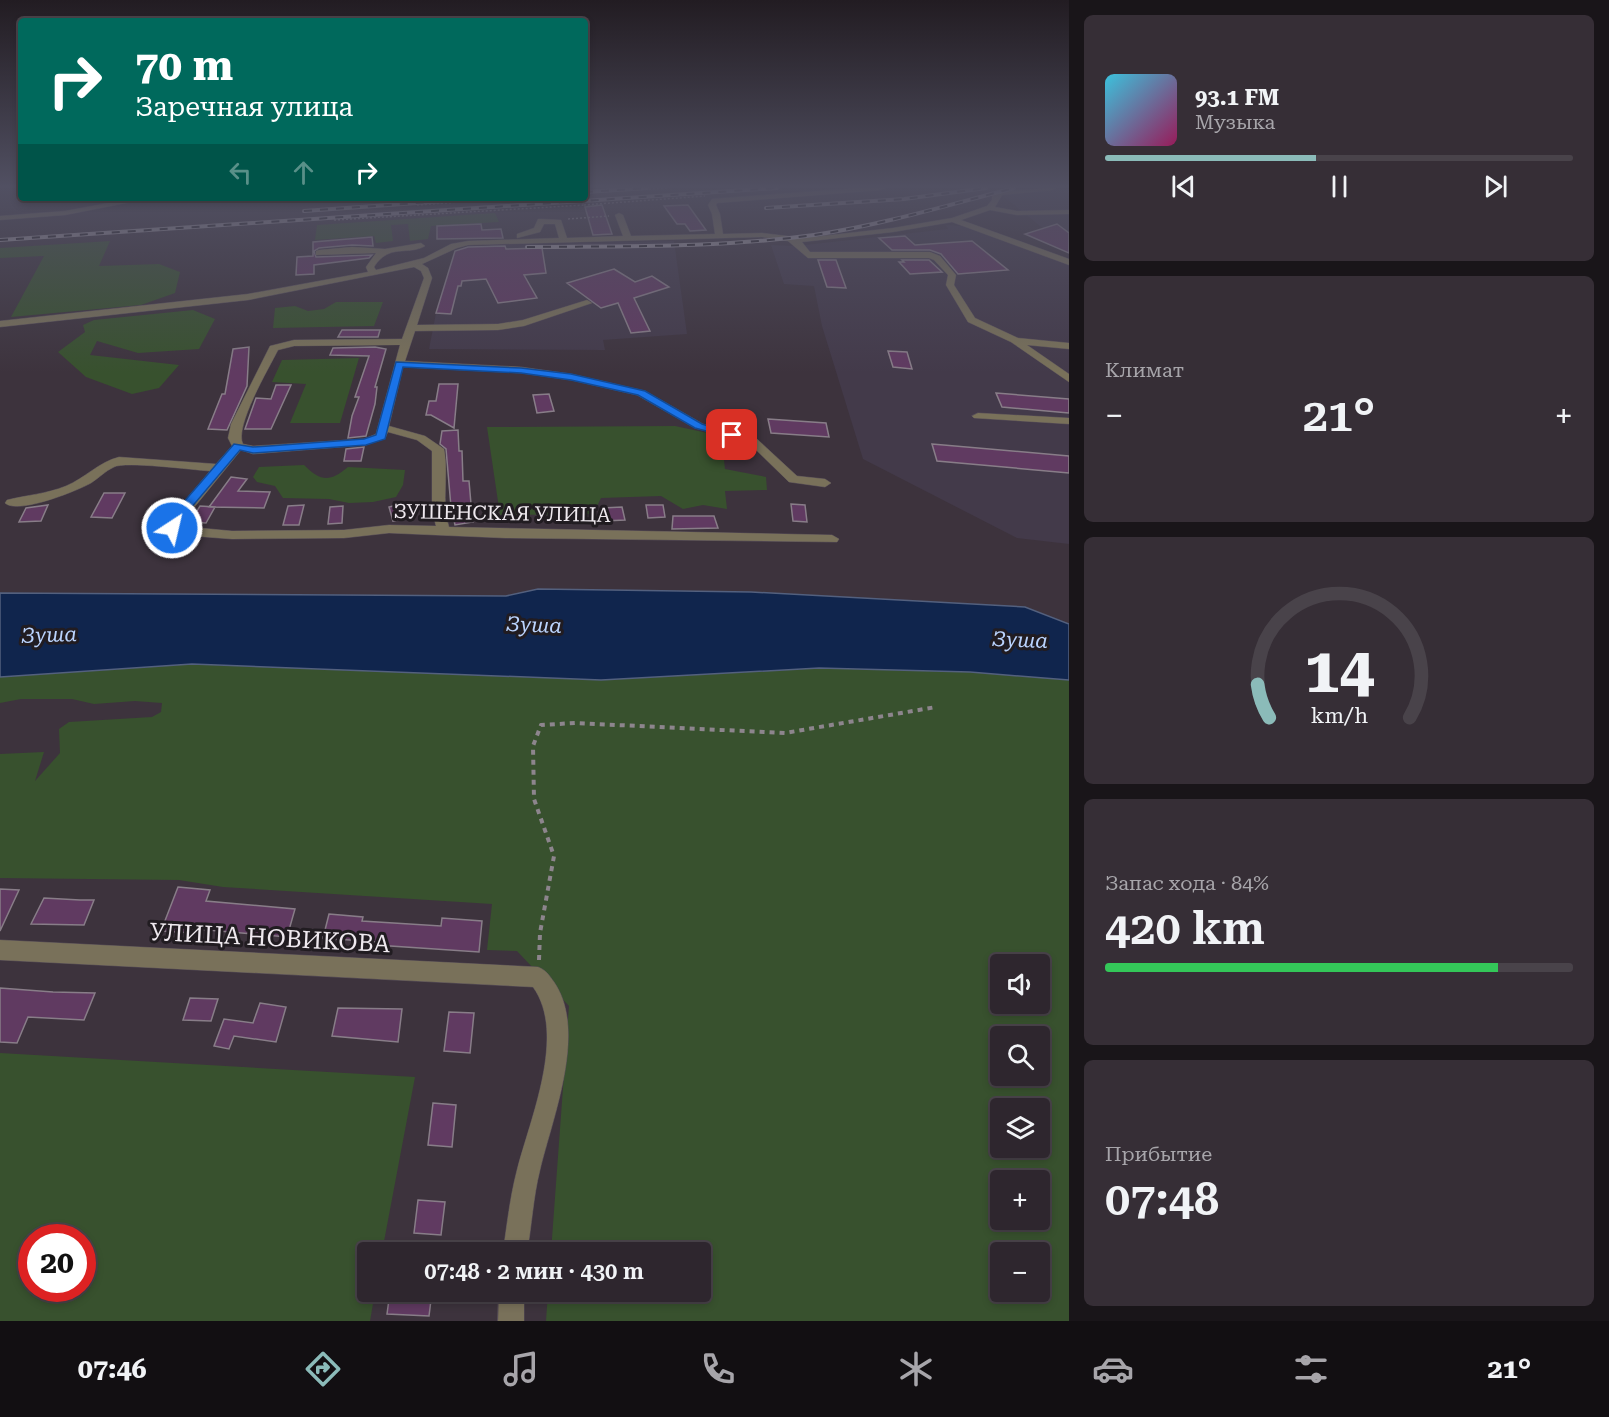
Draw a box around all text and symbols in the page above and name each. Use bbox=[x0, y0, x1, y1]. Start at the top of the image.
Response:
text: 70 m bbox=[135, 41, 233, 90]
icon: right bbox=[36, 42, 114, 120]
text: 93.1 FM bbox=[1195, 85, 1279, 110]
text: Заречная улица bbox=[135, 91, 353, 123]
text: Музыка bbox=[1195, 110, 1275, 134]
icon: left bbox=[224, 156, 257, 189]
icon: ahead bbox=[287, 156, 320, 189]
icon: right bbox=[350, 156, 383, 189]
icon: previous bbox=[1167, 170, 1200, 203]
icon: pause bbox=[1323, 170, 1356, 203]
icon: next bbox=[1479, 170, 1512, 203]
text: Климат bbox=[1105, 358, 1184, 382]
text: 21° bbox=[1303, 389, 1375, 442]
text: − bbox=[1105, 396, 1123, 435]
text: + bbox=[1555, 396, 1573, 435]
pin bbox=[706, 409, 757, 460]
icon: arrive bbox=[715, 418, 748, 451]
position arrow bbox=[140, 496, 204, 560]
street label: ЗУШЕНСКАЯ УЛИЦА bbox=[393, 499, 611, 527]
water label: Зуша bbox=[506, 612, 562, 638]
water label: Зуша bbox=[21, 622, 77, 648]
water label: Зуша bbox=[992, 627, 1048, 653]
text: 14 bbox=[1304, 634, 1374, 707]
text: km/h bbox=[1310, 703, 1368, 728]
text: Запас хода · 84% bbox=[1105, 871, 1269, 895]
text: 420 km bbox=[1105, 902, 1265, 955]
street label: УЛИЦА НОВИКОВА bbox=[149, 918, 391, 958]
map controls bbox=[990, 954, 1050, 1302]
button: sound bbox=[990, 954, 1050, 1014]
button: search bbox=[990, 1026, 1050, 1086]
button: layers bbox=[990, 1098, 1050, 1158]
text: Прибытие bbox=[1105, 1142, 1212, 1166]
button: + bbox=[990, 1170, 1050, 1230]
text: 07:48 bbox=[1105, 1173, 1219, 1226]
speed limit sign: 20 bbox=[18, 1224, 96, 1302]
button: − bbox=[990, 1242, 1050, 1302]
text: 07:48 · 2 мин · 430 m bbox=[424, 1259, 644, 1284]
icon: directions bbox=[302, 1348, 344, 1390]
icon: music bbox=[500, 1348, 542, 1390]
icon: phone bbox=[697, 1348, 739, 1390]
icon: climate bbox=[895, 1348, 937, 1390]
icon: car bbox=[1092, 1348, 1134, 1390]
icon: filters bbox=[1290, 1348, 1332, 1390]
text: 07:46 bbox=[78, 1353, 147, 1385]
text: 21° bbox=[1488, 1353, 1531, 1385]

